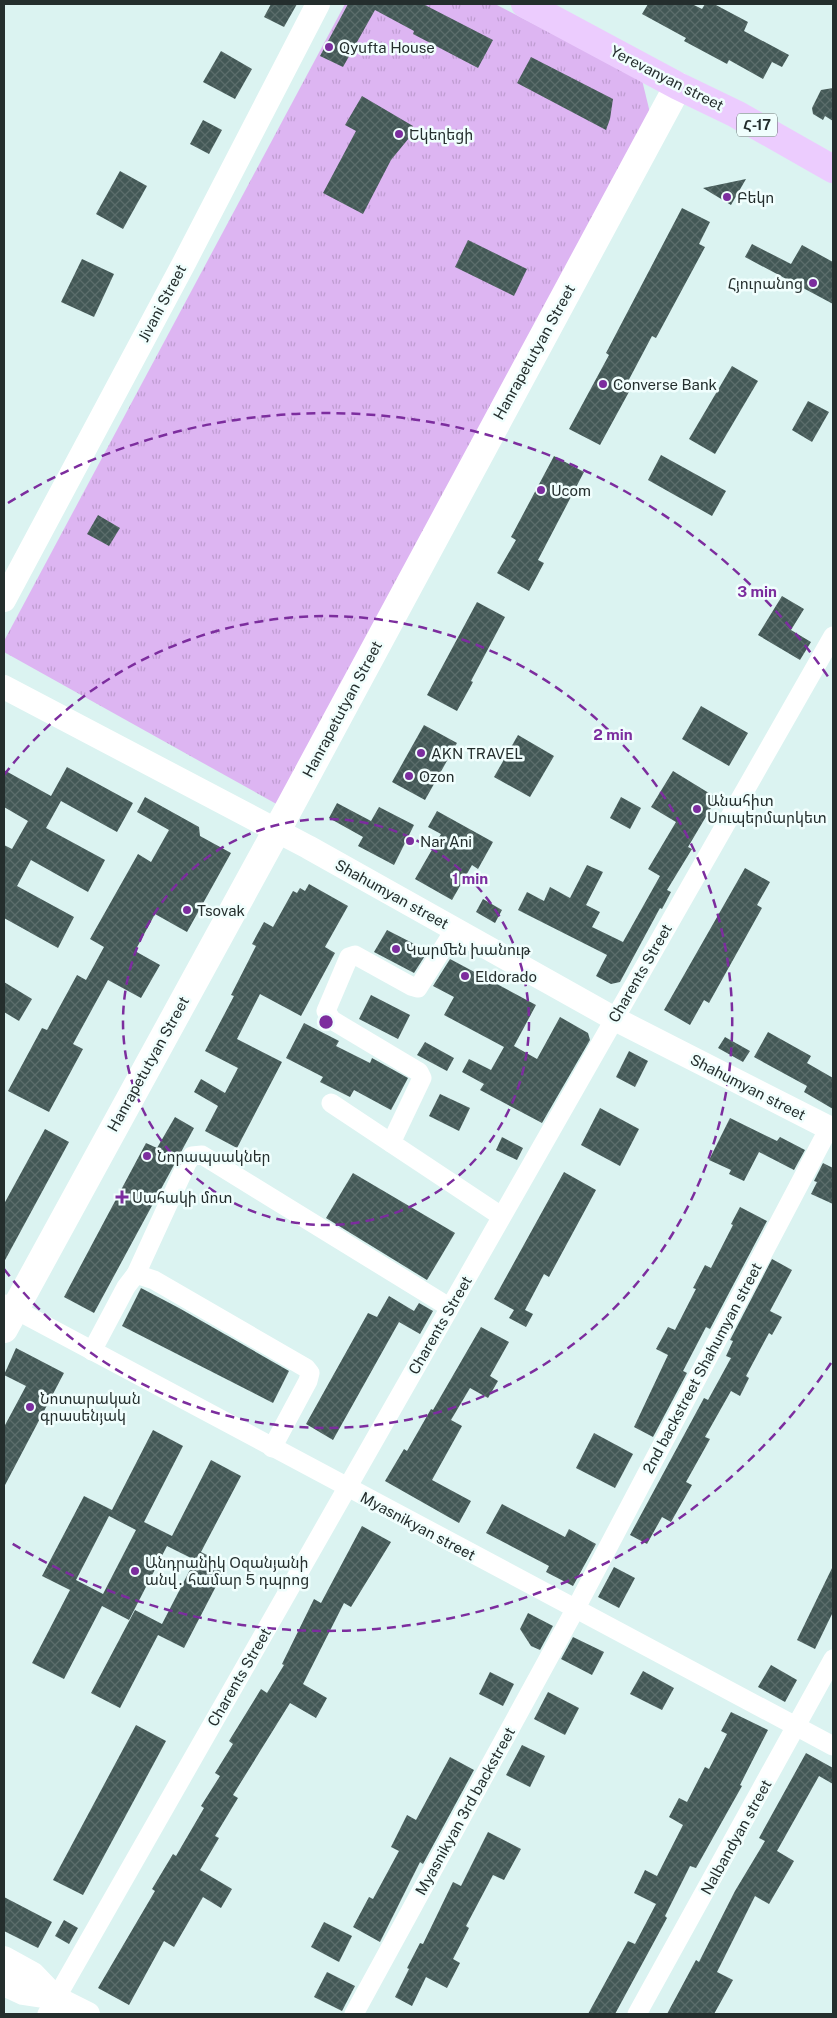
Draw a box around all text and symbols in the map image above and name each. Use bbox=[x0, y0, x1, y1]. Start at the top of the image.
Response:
place label: Qyufta House bbox=[339, 39, 435, 56]
marker: Qyufta House bbox=[323, 41, 335, 53]
street label: Yerevanyan street bbox=[608, 42, 727, 114]
road number: Հ-17 bbox=[737, 114, 777, 136]
place label: Եկեղեցի bbox=[409, 126, 473, 144]
marker: Եկեղեցի bbox=[393, 128, 405, 140]
place label: Բեկո bbox=[737, 189, 774, 207]
marker: Բեկո bbox=[721, 191, 733, 203]
street label: Jivani Street bbox=[135, 261, 190, 345]
place label: Հյուրանոց bbox=[728, 275, 803, 293]
marker: Հյուրանոց bbox=[807, 277, 819, 289]
street label: Hanrapetutyan Street bbox=[490, 281, 578, 423]
place label: Converse Bank bbox=[613, 376, 717, 393]
marker: Converse Bank bbox=[597, 378, 609, 390]
place label: Ucom bbox=[551, 482, 591, 499]
marker: Ucom bbox=[535, 484, 547, 496]
text: 3 min bbox=[737, 583, 777, 600]
street label: Hanrapetutyan Street bbox=[299, 638, 385, 780]
text: 2 min bbox=[593, 726, 633, 743]
place label: AKN TRAVEL bbox=[431, 745, 523, 762]
marker: AKN TRAVEL bbox=[415, 747, 427, 759]
place label: Ozon bbox=[419, 768, 454, 785]
marker: Ozon bbox=[403, 770, 415, 782]
place label: Անահիտ Սուպերմարկետ bbox=[707, 792, 827, 827]
marker: Անահիտ Սուպերմարկետ bbox=[691, 803, 703, 815]
place label: Nar Ani bbox=[420, 833, 472, 850]
marker: Nar Ani bbox=[404, 835, 416, 847]
street label: Shahumyan street bbox=[332, 856, 452, 932]
text: 1 min bbox=[452, 870, 488, 887]
place label: Tsovak bbox=[197, 902, 245, 919]
marker: Tsovak bbox=[181, 904, 193, 916]
street label: Charents Street bbox=[605, 921, 675, 1025]
place label: Կարմեն խանութ bbox=[406, 941, 531, 959]
marker: Կարմեն խանութ bbox=[390, 943, 402, 955]
place label: Eldorado bbox=[475, 968, 537, 985]
marker: Eldorado bbox=[459, 970, 471, 982]
street label: Hanrapetutyan Street bbox=[104, 993, 192, 1135]
centre of rings bbox=[317, 1013, 335, 1031]
street label: Shahumyan street bbox=[688, 1051, 809, 1123]
place label: Նորապսակներ bbox=[157, 1148, 271, 1166]
marker: Նորապսակներ bbox=[141, 1150, 153, 1162]
place label: Սահակի մոտ bbox=[132, 1189, 232, 1207]
marker: Սահակի մոտ bbox=[116, 1191, 128, 1203]
street label: 2nd backstreet Shahumyan street bbox=[639, 1260, 765, 1476]
street label: Charents Street bbox=[405, 1273, 475, 1377]
place label: Նոտարական գրասենյակ bbox=[40, 1390, 141, 1425]
marker: Նոտարական գրասենյակ bbox=[24, 1401, 36, 1413]
street label: Myasnikyan street bbox=[358, 1488, 479, 1564]
place label: Անդրանիկ Օզանյանի անվ․ համար 5 դպրոց bbox=[145, 1554, 309, 1589]
marker: Անդրանիկ Օզանյանի անվ․ համար 5 դպրոց bbox=[129, 1565, 141, 1577]
street label: Charents Street bbox=[204, 1625, 274, 1729]
street label: Myasnikyan 3rd backstreet bbox=[412, 1724, 518, 1898]
street label: Nalbandyan street bbox=[697, 1776, 775, 1897]

